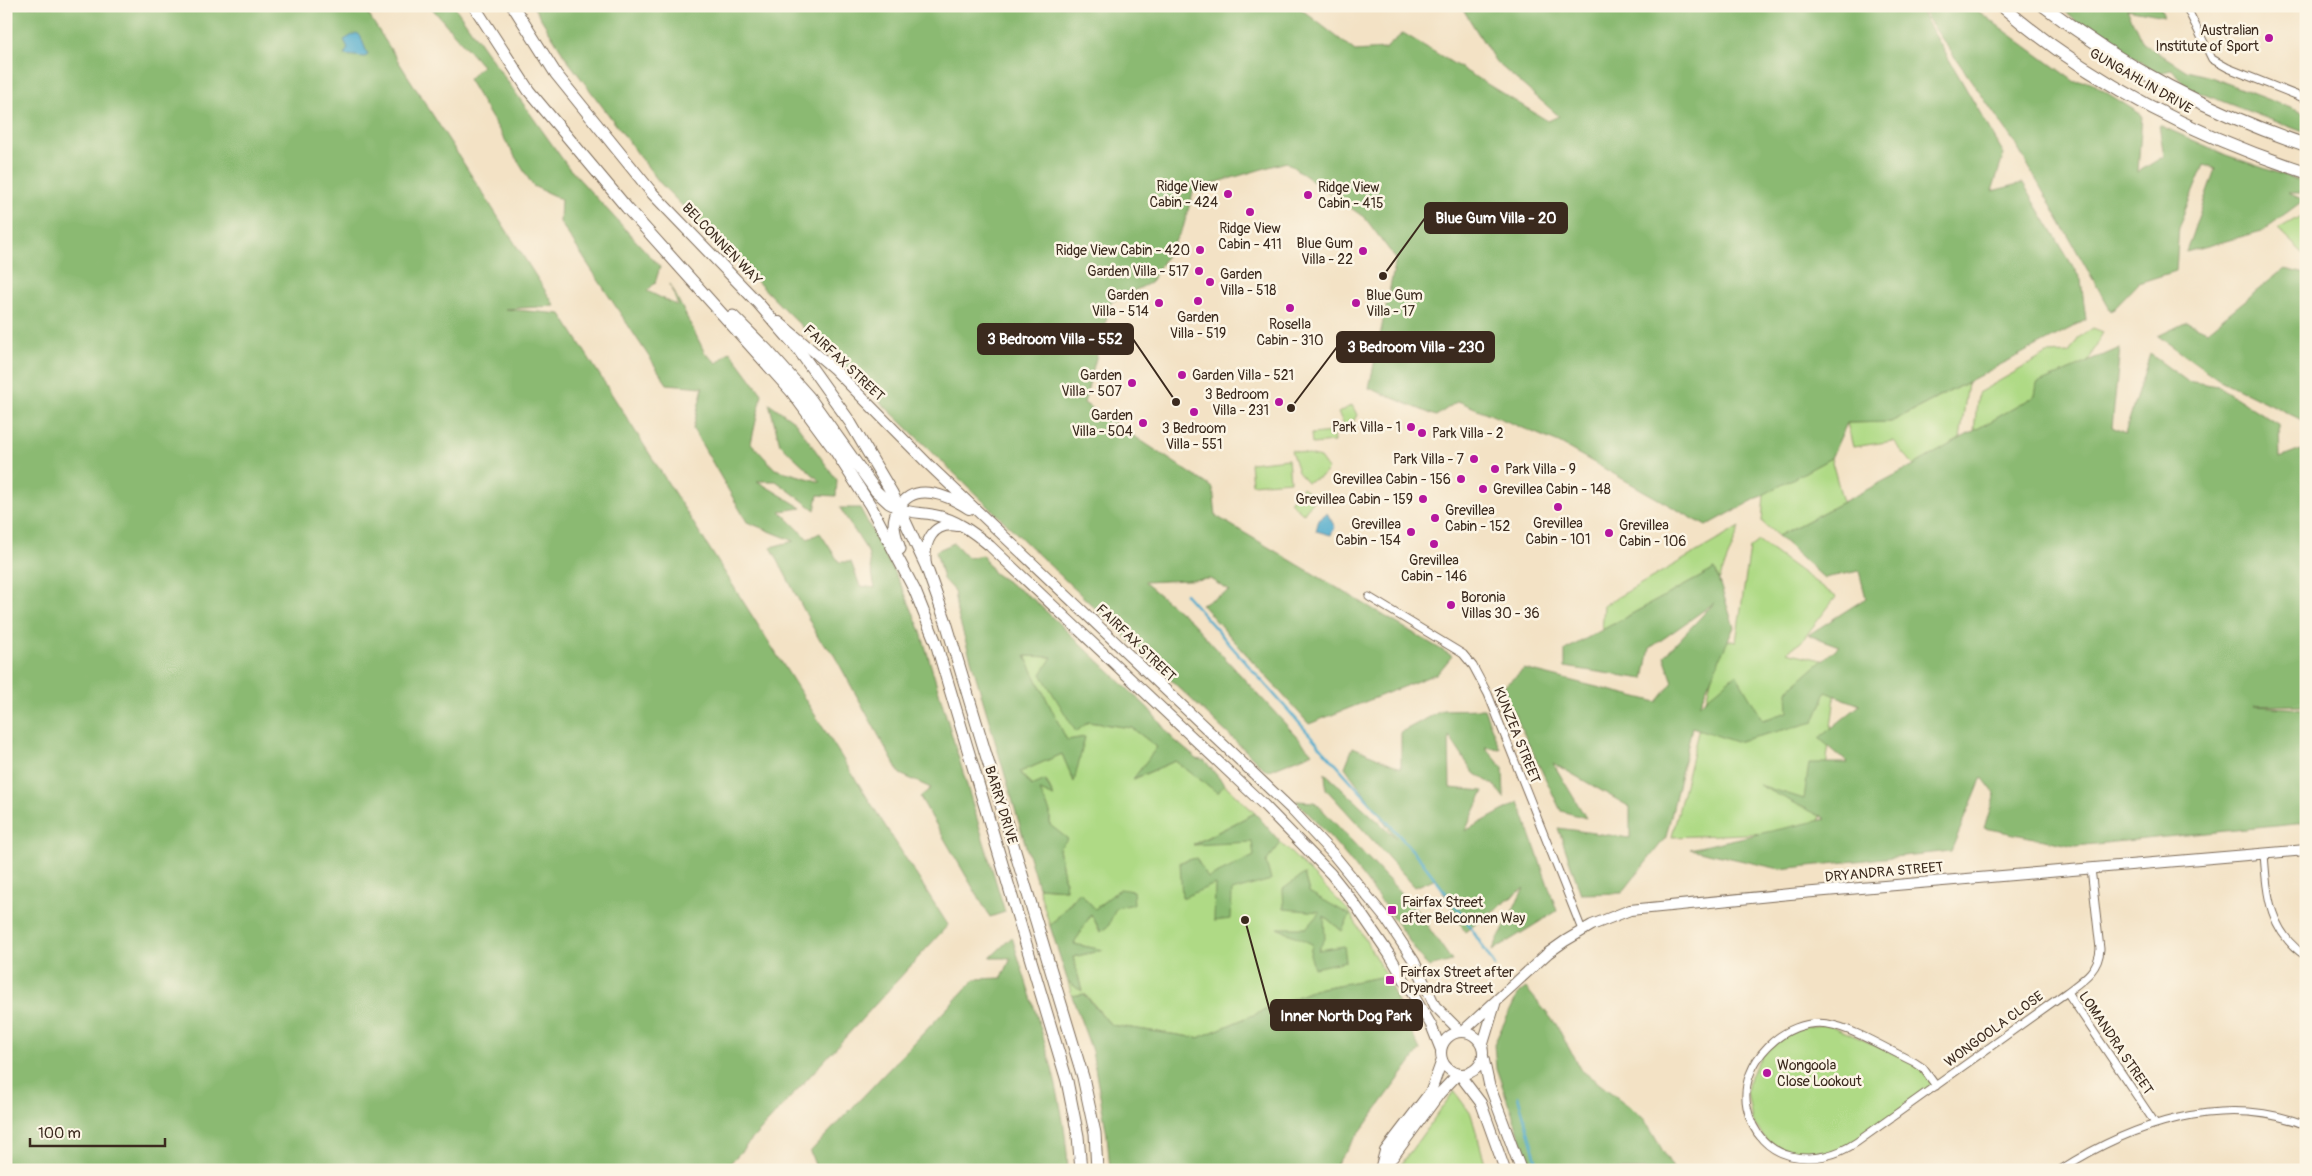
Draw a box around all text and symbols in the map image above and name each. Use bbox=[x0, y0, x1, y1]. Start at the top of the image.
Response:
place label: Australian Institute of Sport bbox=[2156, 22, 2259, 55]
marker: Australian Institute of Sport bbox=[2263, 32, 2275, 44]
street label: GUNGAHLIN DRIVE bbox=[2086, 45, 2196, 117]
place label: Ridge View Cabin - 424 bbox=[1150, 178, 1219, 211]
place label: Ridge View Cabin - 415 bbox=[1318, 179, 1384, 212]
marker: Ridge View Cabin - 424 bbox=[1222, 188, 1234, 200]
marker: Ridge View Cabin - 415 bbox=[1302, 189, 1314, 201]
street label: BELCONNEN WAY bbox=[679, 199, 765, 289]
callout: Blue Gum Villa - 20 bbox=[1425, 203, 1567, 233]
marker: Ridge View Cabin - 411 bbox=[1244, 206, 1256, 218]
text: Blue Gum Villa - 20 bbox=[1435, 209, 1557, 228]
place label: Ridge View Cabin - 411 bbox=[1218, 220, 1282, 253]
place label: Blue Gum Villa - 22 bbox=[1296, 235, 1353, 268]
place label: Ridge View Cabin - 420 bbox=[1056, 242, 1190, 259]
marker: Ridge View Cabin - 420 bbox=[1194, 244, 1206, 256]
marker: Blue Gum Villa - 22 bbox=[1357, 245, 1369, 257]
place label: Garden Villa - 517 bbox=[1087, 263, 1190, 280]
marker: Garden Villa - 517 bbox=[1193, 265, 1205, 277]
place label: Garden Villa - 518 bbox=[1220, 266, 1276, 299]
marker: Garden Villa - 518 bbox=[1204, 276, 1216, 288]
place label: Garden Villa - 514 bbox=[1092, 287, 1149, 320]
place label: Blue Gum Villa - 17 bbox=[1366, 287, 1423, 320]
marker: Garden Villa - 519 bbox=[1192, 295, 1204, 307]
marker: Garden Villa - 514 bbox=[1153, 297, 1165, 309]
marker: Blue Gum Villa - 17 bbox=[1350, 297, 1362, 309]
marker: Rosella Cabin - 310 bbox=[1284, 302, 1296, 314]
place label: Garden Villa - 519 bbox=[1170, 309, 1226, 342]
place label: Rosella Cabin - 310 bbox=[1256, 316, 1324, 349]
street label: FAIRFAX STREET bbox=[800, 321, 888, 405]
callout: 3 Bedroom Villa - 552 bbox=[978, 324, 1133, 354]
text: 3 Bedroom Villa - 552 bbox=[987, 330, 1123, 349]
callout: 3 Bedroom Villa - 230 bbox=[1337, 332, 1494, 362]
text: 3 Bedroom Villa - 230 bbox=[1347, 338, 1485, 357]
place label: Garden Villa - 507 bbox=[1061, 367, 1123, 400]
place label: Garden Villa - 521 bbox=[1192, 367, 1294, 384]
marker: Garden Villa - 521 bbox=[1176, 369, 1188, 381]
marker: Garden Villa - 507 bbox=[1126, 377, 1138, 389]
place label: 3 Bedroom Villa - 231 bbox=[1205, 386, 1269, 419]
marker: 3 Bedroom Villa - 231 bbox=[1273, 396, 1285, 408]
marker: 3 Bedroom Villa - 551 bbox=[1188, 406, 1200, 418]
place label: Garden Villa - 504 bbox=[1072, 407, 1133, 440]
marker: Garden Villa - 504 bbox=[1137, 417, 1149, 429]
place label: Park Villa - 1 bbox=[1332, 419, 1401, 436]
place label: 3 Bedroom Villa - 551 bbox=[1162, 420, 1226, 453]
marker: Park Villa - 1 bbox=[1405, 421, 1417, 433]
place label: Park Villa - 2 bbox=[1432, 425, 1504, 442]
marker: Park Villa - 2 bbox=[1416, 427, 1428, 439]
place label: Park Villa - 7 bbox=[1393, 451, 1465, 468]
marker: Park Villa - 7 bbox=[1468, 453, 1480, 465]
place label: Park Villa - 9 bbox=[1505, 461, 1576, 478]
marker: Park Villa - 9 bbox=[1489, 463, 1501, 475]
place label: Grevillea Cabin - 156 bbox=[1333, 471, 1451, 488]
marker: Grevillea Cabin - 156 bbox=[1455, 473, 1467, 485]
place label: Grevillea Cabin - 148 bbox=[1493, 481, 1611, 498]
marker: Grevillea Cabin - 148 bbox=[1477, 483, 1489, 495]
place label: Grevillea Cabin - 159 bbox=[1296, 491, 1413, 508]
marker: Grevillea Cabin - 159 bbox=[1417, 493, 1429, 505]
marker: Grevillea Cabin - 101 bbox=[1552, 501, 1564, 513]
place label: Grevillea Cabin - 152 bbox=[1445, 502, 1510, 535]
marker: Grevillea Cabin - 152 bbox=[1429, 512, 1441, 524]
place label: Grevillea Cabin - 101 bbox=[1526, 515, 1590, 548]
place label: Grevillea Cabin - 154 bbox=[1335, 516, 1401, 549]
place label: Grevillea Cabin - 106 bbox=[1619, 517, 1687, 550]
marker: Grevillea Cabin - 154 bbox=[1405, 526, 1417, 538]
marker: Grevillea Cabin - 106 bbox=[1603, 527, 1615, 539]
marker: Grevillea Cabin - 146 bbox=[1428, 538, 1440, 550]
place label: Grevillea Cabin - 146 bbox=[1401, 552, 1467, 585]
place label: Boronia Villas 30 - 36 bbox=[1461, 589, 1540, 622]
marker: Boronia Villas 30 - 36 bbox=[1445, 599, 1457, 611]
street label: FAIRFAX STREET bbox=[1093, 601, 1180, 686]
street label: KUNZEA STREET bbox=[1490, 684, 1544, 786]
street label: BARRY DRIVE bbox=[981, 764, 1021, 846]
street label: DRYANDRA STREET bbox=[1824, 858, 1944, 886]
place label: Fairfax Street after Belconnen Way bbox=[1402, 894, 1525, 927]
marker: Fairfax Street after Belconnen Way bbox=[1386, 904, 1398, 916]
place label: Fairfax Street after Dryandra Street bbox=[1400, 964, 1514, 997]
marker: Fairfax Street after Dryandra Street bbox=[1384, 974, 1396, 986]
street label: WONGOOLA CLOSE bbox=[1941, 987, 2047, 1071]
street label: LOMANDRA STREET bbox=[2075, 988, 2157, 1098]
callout: Inner North Dog Park bbox=[1271, 1000, 1422, 1030]
text: Inner North Dog Park bbox=[1280, 1007, 1413, 1026]
place label: Wongoola Close Lookout bbox=[1777, 1057, 1862, 1090]
marker: Wongoola Close Lookout bbox=[1761, 1067, 1773, 1079]
scale bar bbox=[30, 1116, 165, 1148]
text: 100 m bbox=[38, 1124, 81, 1143]

